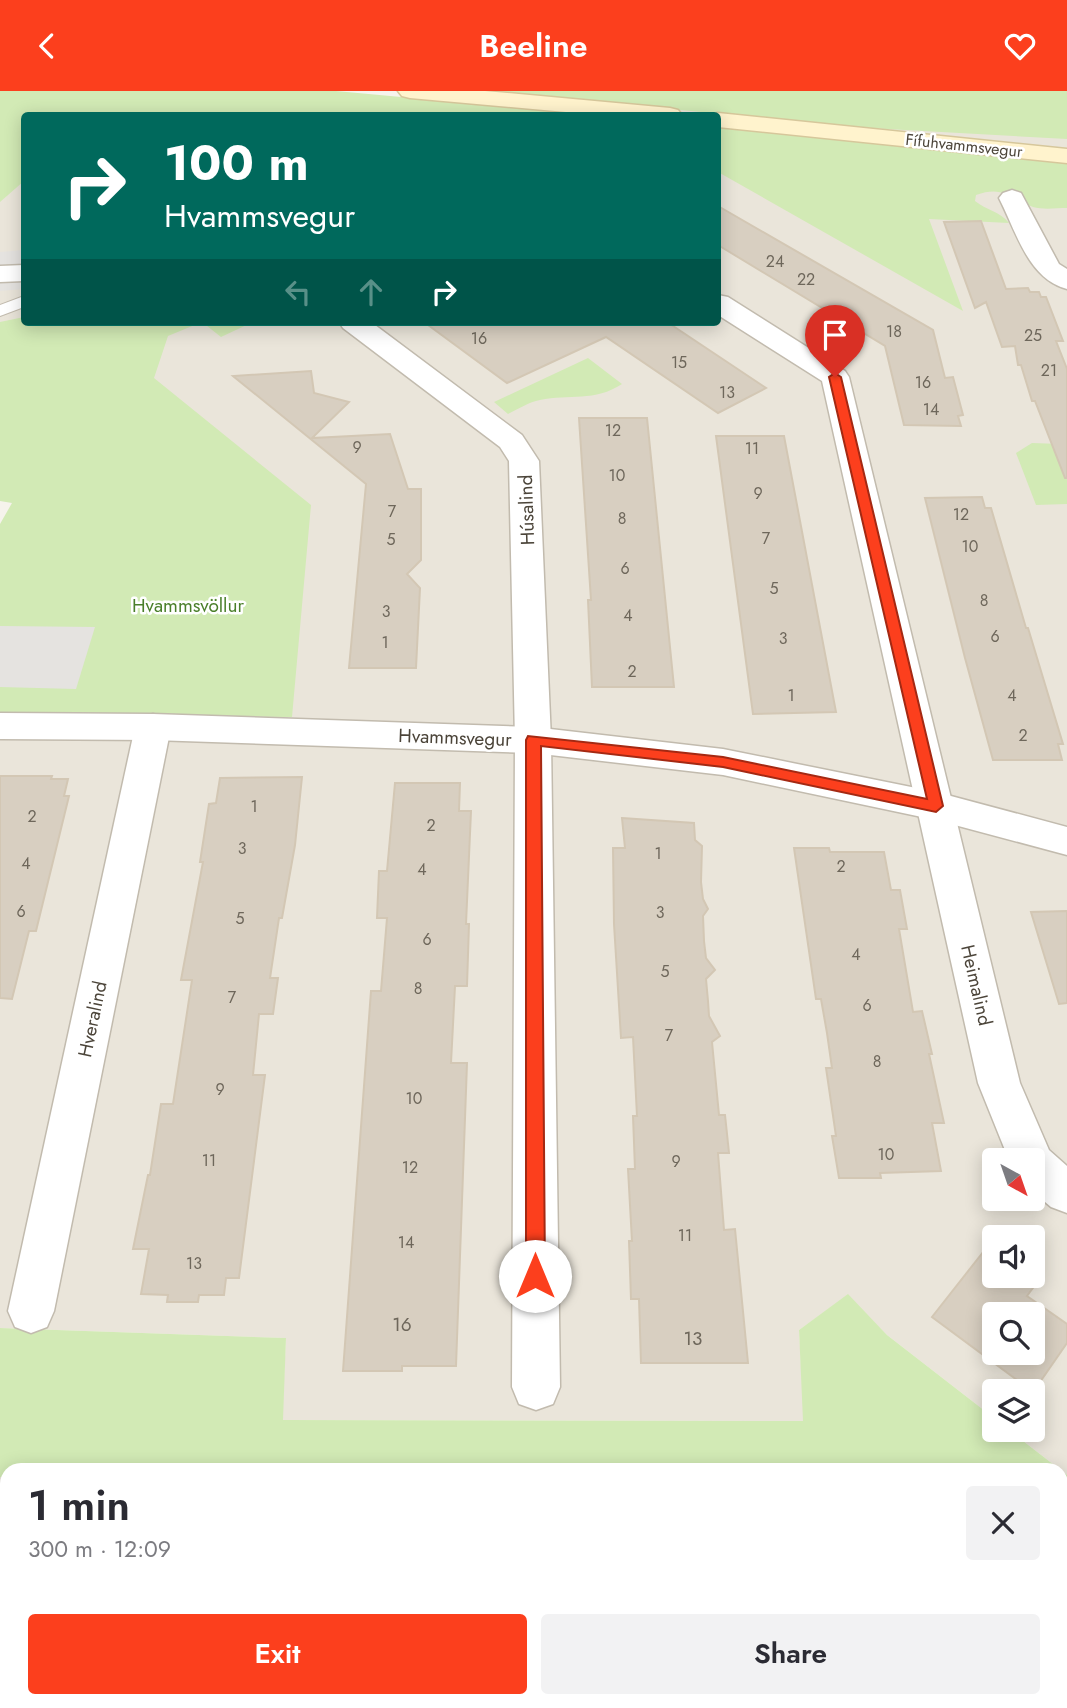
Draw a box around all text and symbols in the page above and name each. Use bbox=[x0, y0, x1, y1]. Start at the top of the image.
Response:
text: Beeline bbox=[479, 23, 588, 69]
icon: back bbox=[28, 27, 66, 65]
icon: heart bbox=[1001, 27, 1039, 65]
text: 100 m bbox=[164, 128, 309, 198]
street label: Fífuhvammsvegur bbox=[904, 128, 1024, 163]
icon: right bbox=[49, 140, 140, 231]
text: Hvammsvegur bbox=[164, 193, 355, 239]
house number: 24 bbox=[766, 250, 784, 273]
house number: 22 bbox=[797, 268, 815, 291]
icon: left bbox=[279, 273, 317, 311]
icon: ahead bbox=[352, 273, 390, 311]
icon: right bbox=[425, 273, 463, 311]
pin bbox=[805, 305, 865, 377]
icon: arrive bbox=[816, 316, 854, 354]
house number: 18 bbox=[886, 320, 902, 343]
house number: 25 bbox=[1024, 324, 1042, 347]
house number: 16 bbox=[471, 327, 487, 350]
house number: 15 bbox=[671, 351, 687, 374]
house number: 21 bbox=[1041, 359, 1057, 382]
house number: 16 bbox=[915, 371, 931, 394]
house number: 13 bbox=[719, 381, 735, 404]
house number: 14 bbox=[923, 398, 939, 421]
house number: 12 bbox=[605, 419, 621, 442]
house number: 9 bbox=[352, 436, 362, 459]
house number: 11 bbox=[745, 437, 759, 460]
house number: 10 bbox=[609, 464, 625, 487]
street label: Húsalind bbox=[512, 474, 541, 546]
house number: 9 bbox=[753, 482, 763, 505]
house number: 7 bbox=[388, 500, 397, 523]
house number: 12 bbox=[953, 503, 969, 526]
house number: 8 bbox=[618, 507, 626, 530]
house number: 7 bbox=[762, 527, 771, 550]
house number: 5 bbox=[386, 528, 396, 551]
house number: 10 bbox=[962, 535, 978, 558]
house number: 6 bbox=[620, 557, 630, 580]
house number: 5 bbox=[769, 577, 779, 600]
house number: 8 bbox=[980, 589, 988, 612]
park label: Hvammsvöllur bbox=[132, 592, 244, 619]
house number: 3 bbox=[382, 600, 391, 623]
house number: 4 bbox=[623, 604, 633, 627]
house number: 6 bbox=[990, 625, 1000, 648]
house number: 3 bbox=[779, 627, 788, 650]
house number: 1 bbox=[381, 631, 389, 654]
house number: 2 bbox=[627, 660, 637, 683]
house number: 1 bbox=[787, 684, 795, 707]
house number: 4 bbox=[1007, 684, 1017, 707]
street label: Hvammsvegur bbox=[398, 722, 513, 753]
house number: 2 bbox=[1018, 724, 1028, 747]
house number: 1 bbox=[250, 795, 258, 818]
house number: 2 bbox=[27, 805, 37, 828]
house number: 2 bbox=[426, 814, 436, 837]
house number: 3 bbox=[238, 837, 247, 860]
house number: 1 bbox=[654, 842, 662, 865]
house number: 4 bbox=[21, 852, 31, 875]
house number: 2 bbox=[836, 855, 846, 878]
house number: 4 bbox=[417, 858, 427, 881]
house number: 6 bbox=[16, 900, 26, 923]
house number: 3 bbox=[656, 901, 665, 924]
house number: 5 bbox=[235, 907, 245, 930]
house number: 6 bbox=[422, 928, 432, 951]
street label: Heimalind bbox=[954, 942, 999, 1028]
house number: 4 bbox=[851, 943, 861, 966]
house number: 5 bbox=[660, 960, 670, 983]
house number: 8 bbox=[414, 977, 422, 1000]
street label: Hveralind bbox=[71, 979, 114, 1060]
house number: 7 bbox=[228, 986, 237, 1009]
house number: 6 bbox=[862, 994, 872, 1017]
house number: 7 bbox=[665, 1024, 674, 1047]
house number: 8 bbox=[873, 1050, 881, 1073]
house number: 9 bbox=[215, 1078, 225, 1101]
house number: 10 bbox=[406, 1087, 422, 1110]
house number: 10 bbox=[878, 1143, 894, 1166]
north arrow bbox=[982, 1148, 1045, 1211]
map controls bbox=[982, 1148, 1045, 1442]
house number: 11 bbox=[202, 1149, 216, 1172]
house number: 9 bbox=[671, 1150, 681, 1173]
house number: 12 bbox=[402, 1156, 418, 1179]
house number: 11 bbox=[678, 1224, 692, 1247]
button: sound bbox=[982, 1225, 1045, 1288]
house number: 14 bbox=[398, 1231, 414, 1254]
position arrow bbox=[498, 1239, 572, 1313]
house number: 13 bbox=[186, 1252, 202, 1275]
button: search bbox=[982, 1302, 1045, 1365]
house number: 16 bbox=[392, 1311, 412, 1338]
house number: 13 bbox=[684, 1325, 702, 1352]
button: layers bbox=[982, 1379, 1045, 1442]
text: 1 min bbox=[28, 1475, 130, 1536]
button: close bbox=[966, 1486, 1040, 1560]
text: 300 m · 12:09 bbox=[28, 1532, 171, 1566]
button: Exit bbox=[28, 1614, 527, 1694]
button: Share bbox=[541, 1614, 1040, 1694]

